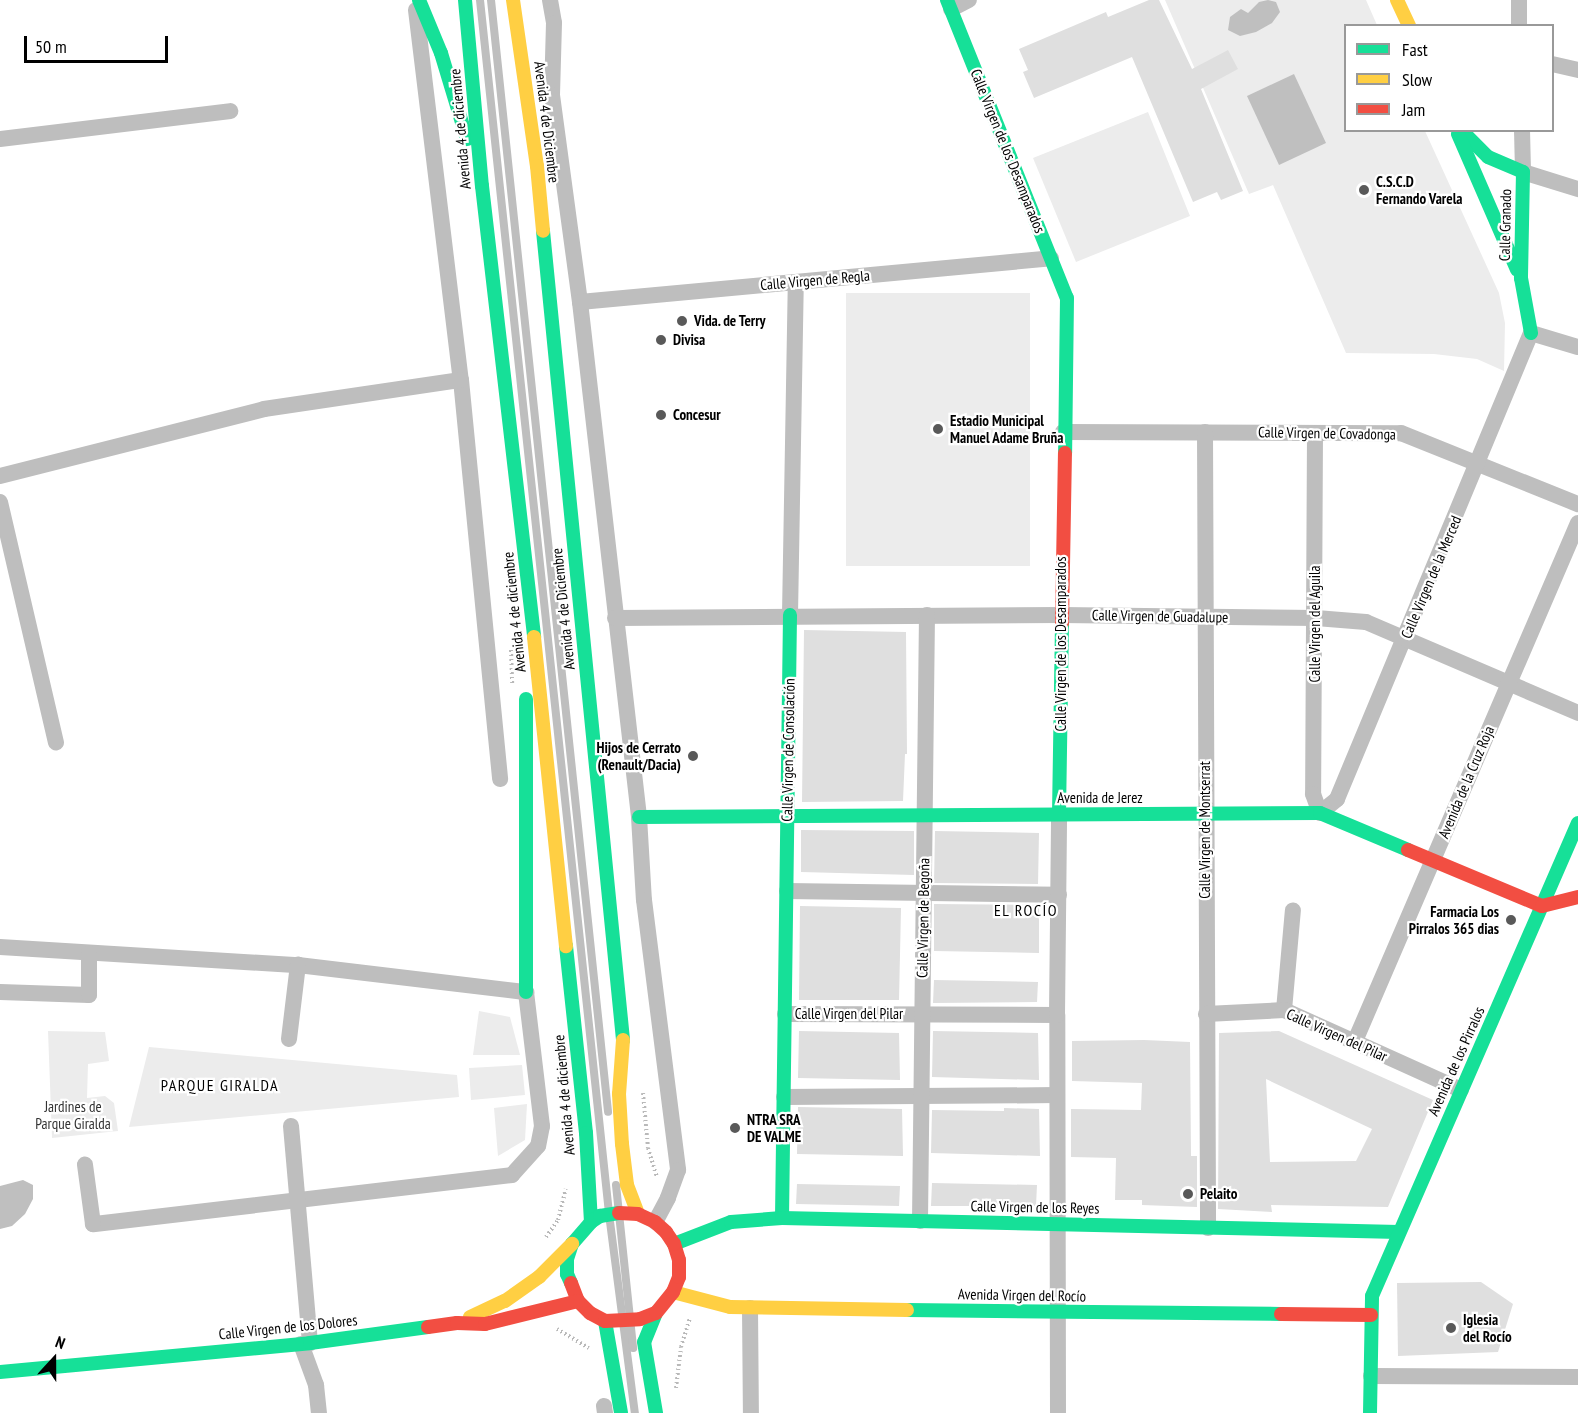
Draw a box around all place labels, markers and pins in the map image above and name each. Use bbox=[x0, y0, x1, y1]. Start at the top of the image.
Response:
place label: C.S.C.D Fernando Varela bbox=[1376, 172, 1463, 207]
marker: C.S.C.D Fernando Varela bbox=[1357, 183, 1371, 197]
place label: Vida. de Terry bbox=[694, 312, 767, 330]
marker: Vida. de Terry bbox=[675, 314, 689, 328]
place label: Divisa bbox=[673, 331, 705, 349]
marker: Divisa bbox=[654, 333, 668, 347]
place label: Concesur bbox=[673, 406, 721, 424]
marker: Concesur bbox=[654, 408, 668, 422]
place label: Estadio Municipal Manuel Adame Bruña bbox=[950, 411, 1064, 446]
marker: Estadio Municipal Manuel Adame Bruña bbox=[931, 422, 945, 436]
place label: Hijos de Cerrato (Renault/Dacia) bbox=[596, 738, 681, 773]
marker: Hijos de Cerrato (Renault/Dacia) bbox=[686, 749, 700, 763]
place label: Farmacia Los Pirralos 365 dias bbox=[1409, 902, 1499, 937]
marker: Farmacia Los Pirralos 365 dias bbox=[1504, 913, 1518, 927]
place label: NTRA SRA DE VALME bbox=[747, 1110, 801, 1145]
marker: NTRA SRA DE VALME bbox=[728, 1121, 742, 1135]
place label: Pelaito bbox=[1200, 1185, 1237, 1203]
marker: Pelaito bbox=[1181, 1187, 1195, 1201]
place label: Iglesia del Rocío bbox=[1463, 1310, 1512, 1345]
marker: Iglesia del Rocío bbox=[1444, 1321, 1458, 1335]

